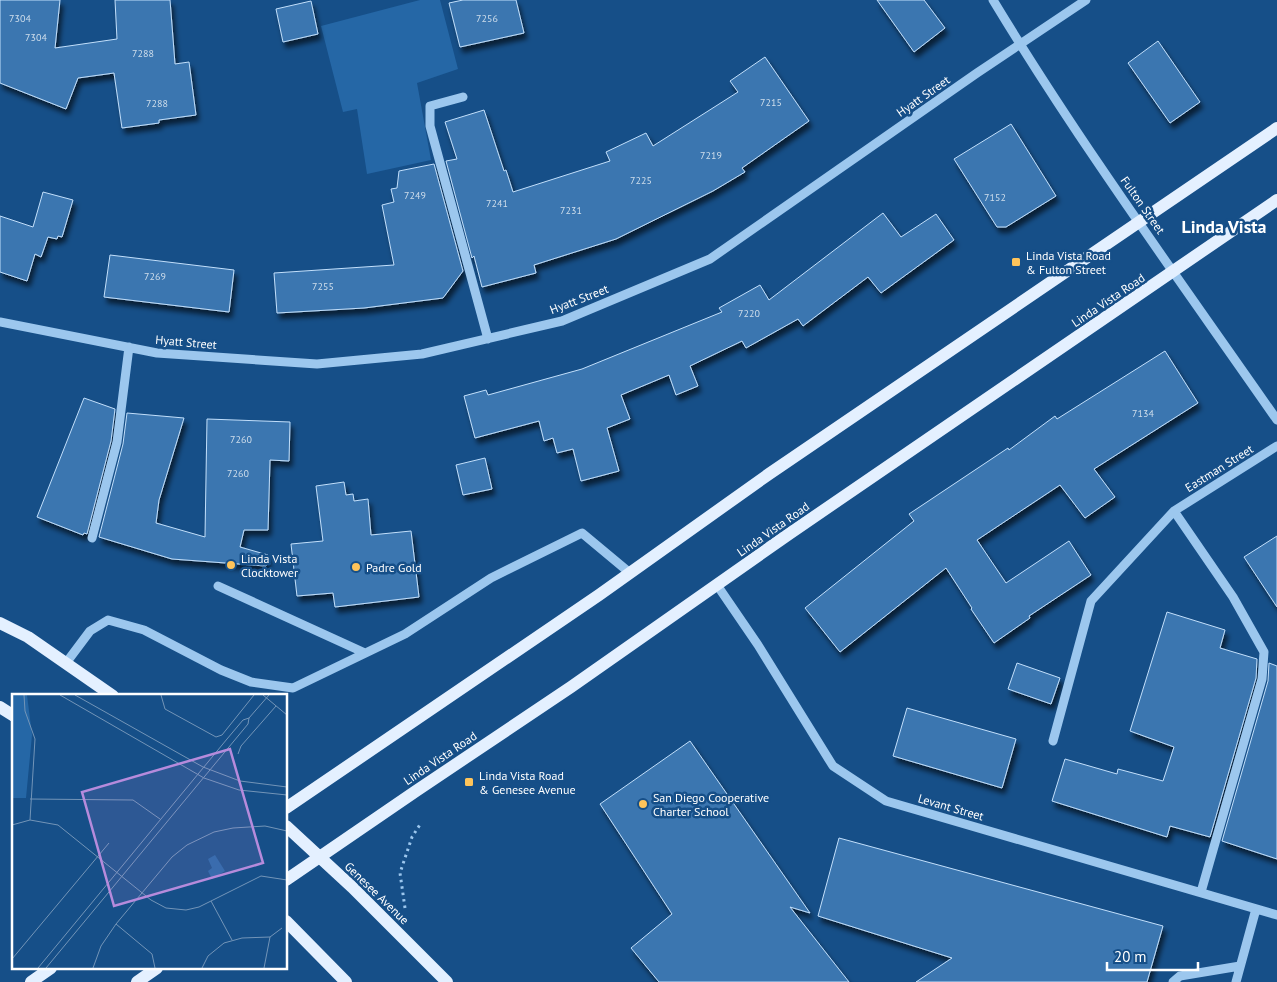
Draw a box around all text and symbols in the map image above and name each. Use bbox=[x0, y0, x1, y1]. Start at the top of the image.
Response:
house number: 7304 bbox=[9, 12, 31, 25]
house number: 7256 bbox=[476, 12, 498, 25]
house number: 7304 bbox=[25, 31, 47, 44]
house number: 7288 bbox=[132, 47, 154, 60]
street label: Hyatt Street bbox=[893, 72, 953, 120]
house number: 7215 bbox=[760, 96, 782, 109]
house number: 7288 bbox=[146, 97, 168, 110]
house number: 7219 bbox=[700, 149, 722, 162]
street label: Fulton Street bbox=[1118, 173, 1168, 237]
house number: 7225 bbox=[630, 174, 652, 187]
house number: 7249 bbox=[404, 189, 426, 202]
house number: 7152 bbox=[984, 191, 1006, 204]
house number: 7241 bbox=[486, 197, 508, 210]
house number: 7231 bbox=[560, 204, 582, 217]
district label: Linda Vista bbox=[1181, 215, 1267, 238]
place label: Linda Vista Road & Fulton Street bbox=[1026, 248, 1111, 277]
marker: Linda Vista Road & Fulton Street bbox=[1010, 256, 1022, 268]
house number: 7269 bbox=[144, 270, 166, 283]
street label: Linda Vista Road bbox=[1069, 270, 1147, 330]
house number: 7255 bbox=[312, 280, 334, 293]
street label: Hyatt Street bbox=[548, 281, 610, 317]
house number: 7220 bbox=[738, 307, 760, 320]
street label: Hyatt Street bbox=[155, 332, 217, 352]
house number: 7134 bbox=[1132, 407, 1154, 420]
house number: 7260 bbox=[230, 433, 252, 446]
street label: Eastman Street bbox=[1182, 441, 1256, 495]
house number: 7260 bbox=[227, 467, 249, 480]
street label: Linda Vista Road bbox=[734, 498, 812, 560]
place label: Linda Vista Clocktower bbox=[241, 551, 298, 580]
marker: Linda Vista Clocktower bbox=[225, 559, 237, 571]
place label: Padre Gold bbox=[366, 560, 422, 575]
marker: Padre Gold bbox=[350, 561, 362, 573]
inset map bbox=[12, 694, 288, 970]
street label: Linda Vista Road bbox=[401, 728, 479, 788]
place label: Linda Vista Road & Genesee Avenue bbox=[479, 768, 575, 797]
marker: Linda Vista Road & Genesee Avenue bbox=[463, 776, 475, 788]
place label: San Diego Cooperative Charter School bbox=[653, 790, 769, 819]
street label: Levant Street bbox=[916, 790, 986, 824]
marker: San Diego Cooperative Charter School bbox=[637, 798, 649, 810]
street label: Genesee Avenue bbox=[342, 859, 412, 927]
scale bar bbox=[1107, 940, 1198, 972]
text: 20 m bbox=[1114, 947, 1147, 966]

